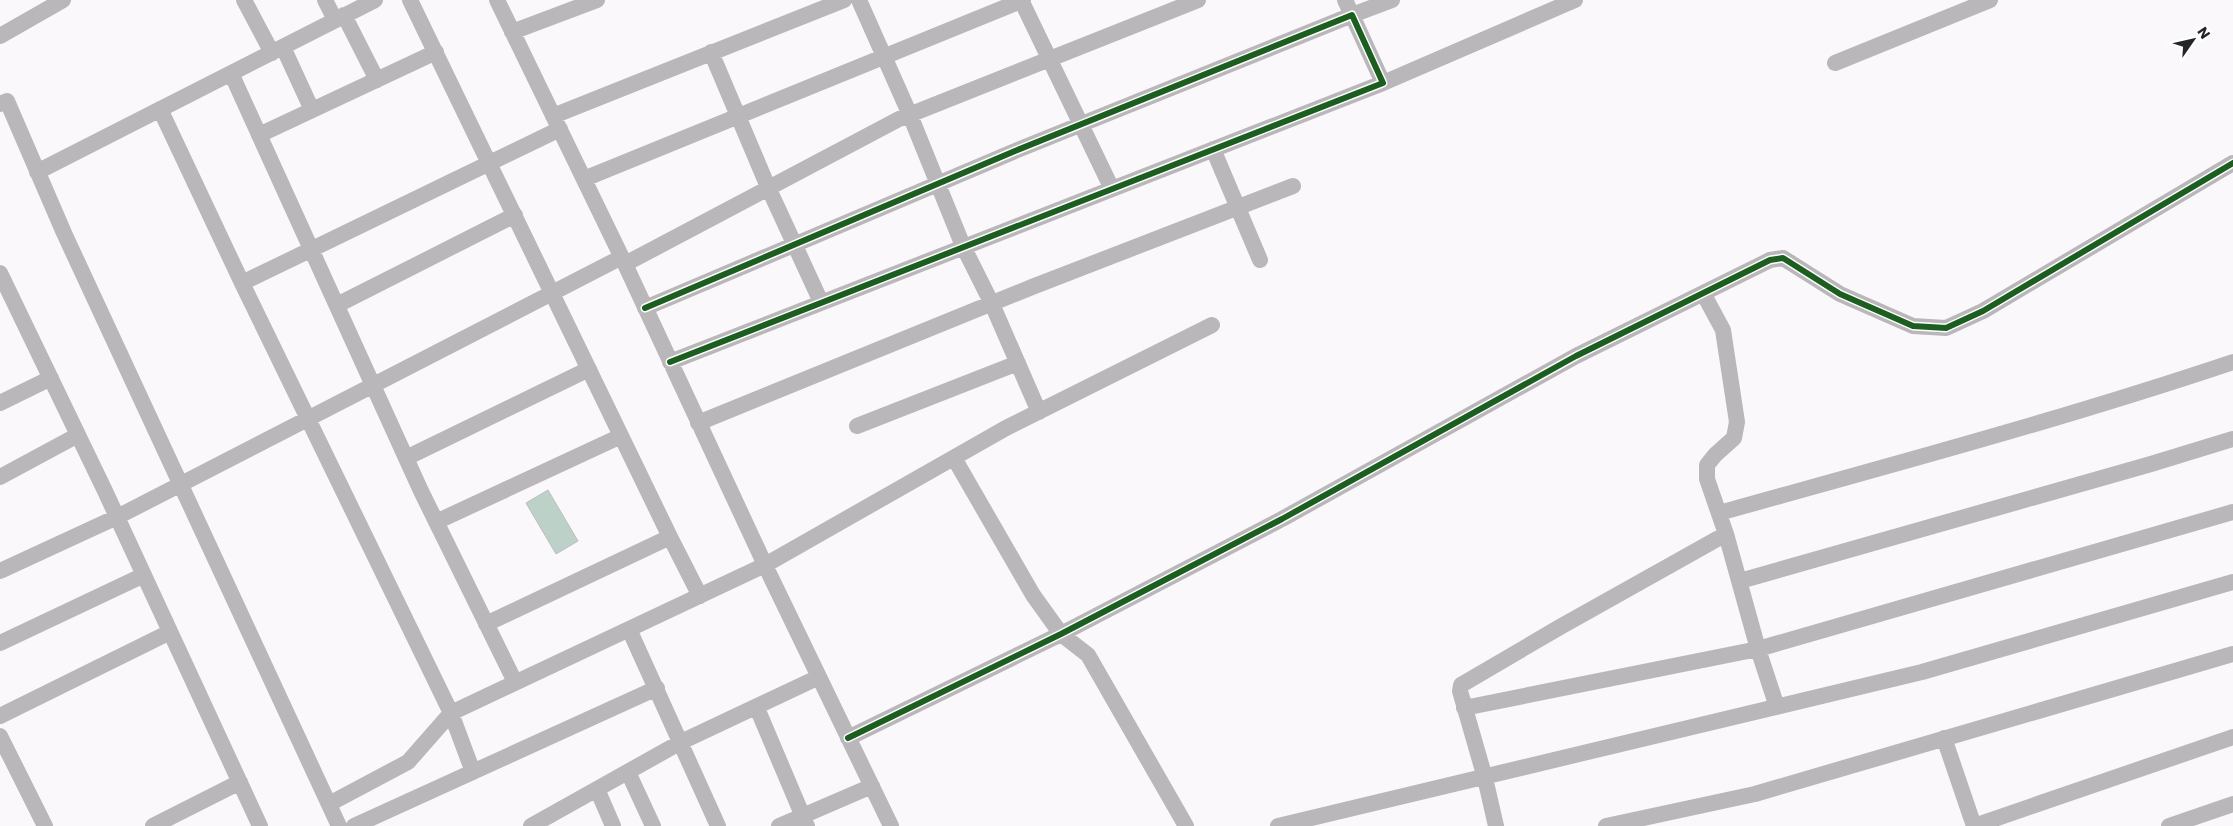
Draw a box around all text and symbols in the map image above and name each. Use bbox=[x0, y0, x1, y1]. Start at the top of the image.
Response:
north arrow bbox=[2168, 15, 2218, 65]
text: N bbox=[2193, 23, 2215, 43]

